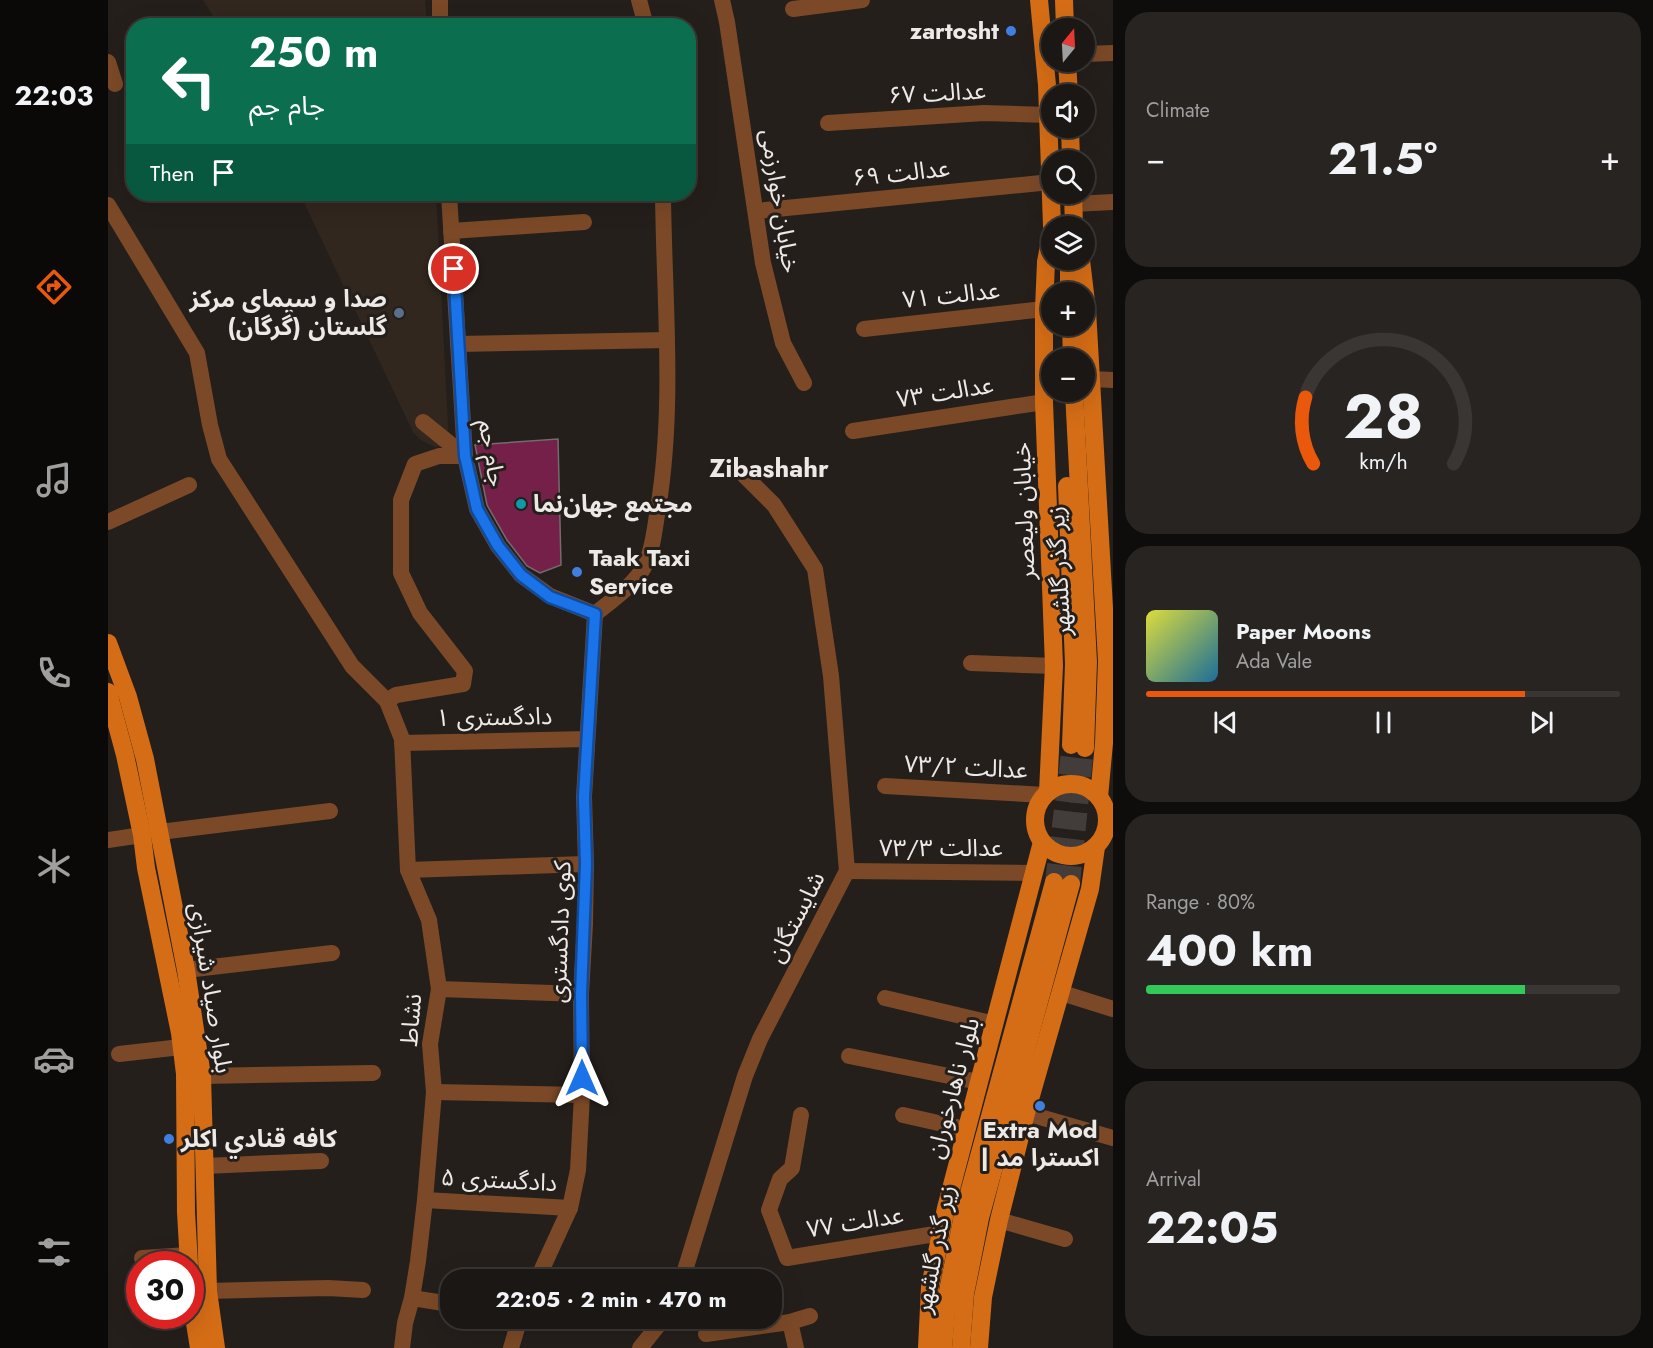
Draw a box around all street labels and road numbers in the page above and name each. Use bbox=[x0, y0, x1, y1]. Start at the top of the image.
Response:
street label: عدالت ۶۷ bbox=[887, 72, 987, 113]
street label: خیابان خوارزمی bbox=[752, 126, 809, 275]
street label: عدالت ۶۹ bbox=[851, 150, 951, 195]
street label: عدالت ۷۱ bbox=[901, 272, 1001, 317]
street label: عدالت ۷۳ bbox=[894, 367, 996, 416]
street label: جام جم bbox=[469, 417, 515, 489]
street label: خیابان ولیعصر bbox=[1004, 442, 1043, 582]
street label: زیر گذر گلشهر bbox=[1038, 505, 1079, 638]
street label: دادگستری ۱ bbox=[435, 698, 553, 735]
street label: عدالت ۷۳/۲ bbox=[903, 746, 1029, 787]
street label: ۷۳/۳ عدالت bbox=[879, 830, 1003, 865]
street label: کوی دادگستری bbox=[540, 859, 580, 1004]
street label: شایستگان bbox=[758, 865, 833, 968]
street label: بلوار صیاد شیرازی bbox=[181, 900, 242, 1076]
street label: نشاط bbox=[391, 992, 430, 1048]
street label: بلوار ناهارخوران bbox=[917, 1014, 988, 1162]
street label: دادگستری ۵ bbox=[440, 1159, 558, 1200]
street label: زیر گذر گلشهر bbox=[905, 1182, 964, 1317]
street label: عدالت ۷۷ bbox=[804, 1197, 906, 1246]

